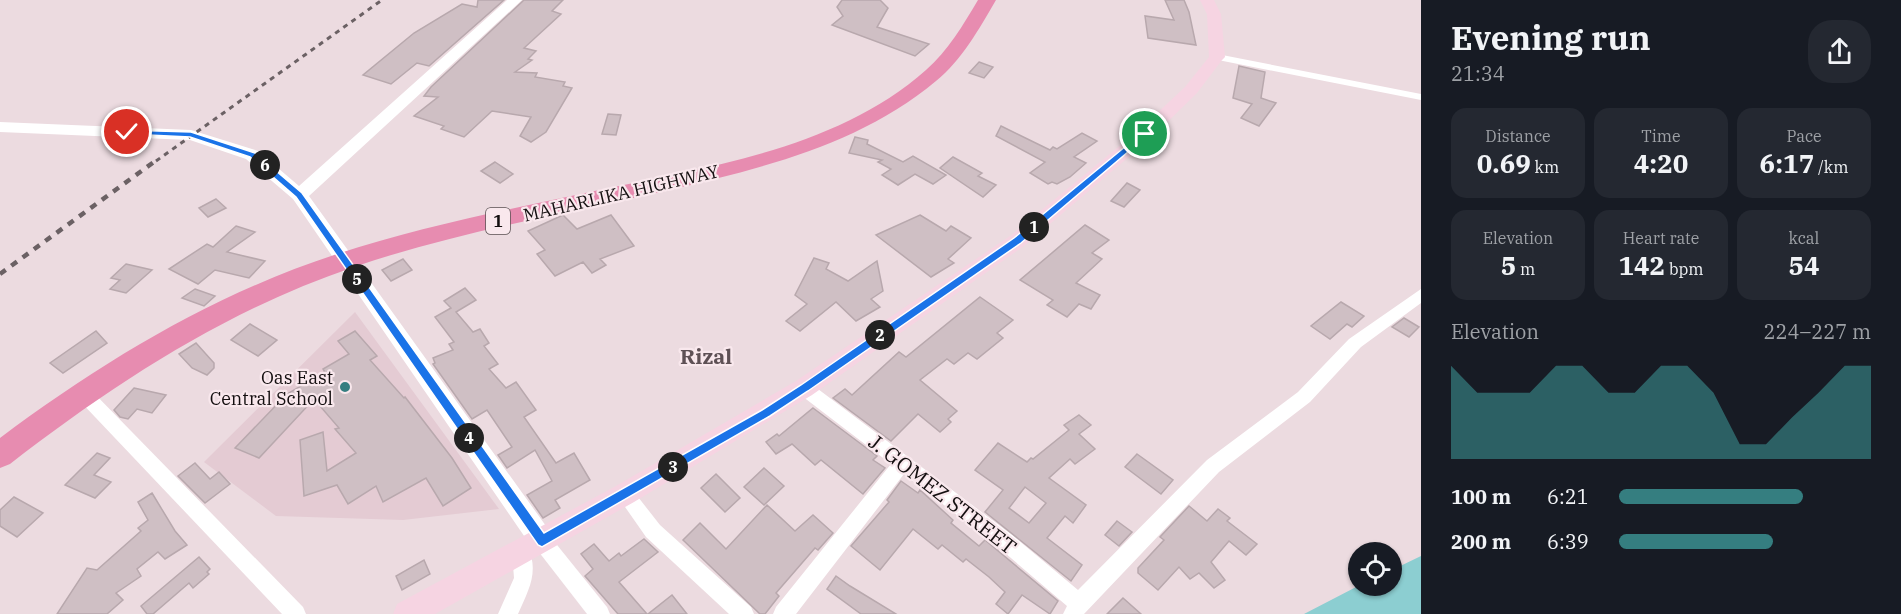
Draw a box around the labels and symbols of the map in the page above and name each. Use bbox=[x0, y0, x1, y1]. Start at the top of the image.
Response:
pin bbox=[101, 106, 152, 157]
pin bbox=[1119, 108, 1170, 159]
pin: 6 bbox=[250, 150, 280, 180]
street label: MAHARLIKA HIGHWAY bbox=[521, 159, 722, 227]
road number: 1 bbox=[486, 208, 510, 234]
pin: 1 bbox=[1019, 212, 1049, 242]
pin: 5 bbox=[342, 264, 372, 294]
pin: 2 bbox=[865, 320, 895, 350]
district label: Rizal bbox=[680, 342, 732, 370]
place label: Oas East Central School bbox=[210, 366, 333, 410]
marker: Oas East Central School bbox=[338, 380, 352, 394]
pin: 4 bbox=[454, 423, 484, 453]
street label: J. GOMEZ STREET bbox=[863, 428, 1023, 560]
pin: 3 bbox=[658, 452, 688, 482]

